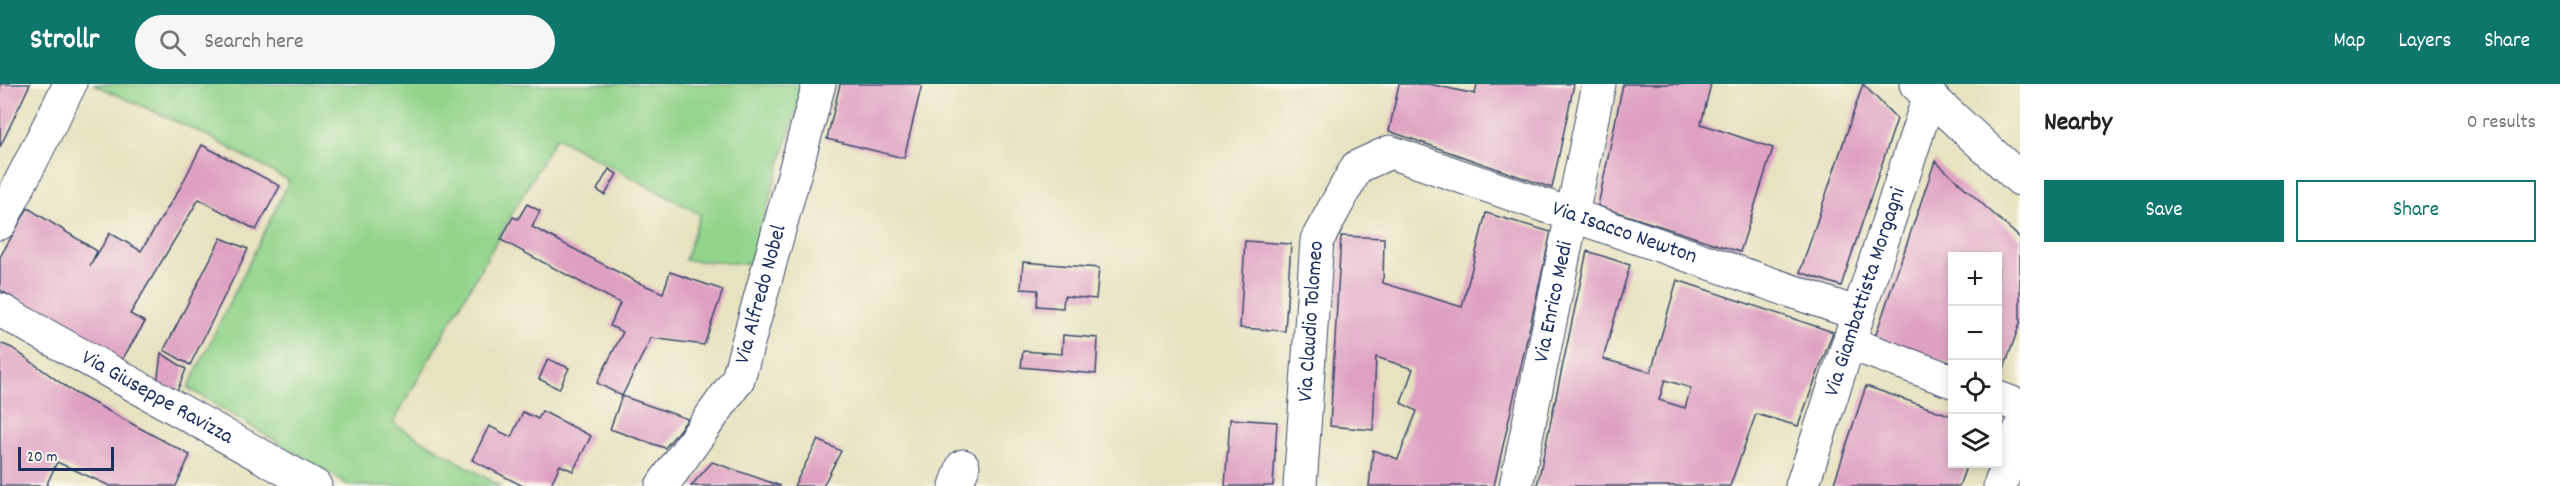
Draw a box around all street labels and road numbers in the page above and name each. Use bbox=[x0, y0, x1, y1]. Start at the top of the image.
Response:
street label: Via Giambattista Morgagni bbox=[1817, 184, 1914, 401]
street label: Via Isacco Newton bbox=[1547, 194, 1701, 273]
street label: Via Alfredo Nobel bbox=[727, 221, 795, 368]
street label: Via Enrico Medi bbox=[1526, 239, 1582, 365]
street label: Via Claudio Tolomeo bbox=[1290, 240, 1332, 403]
street label: Via Giuseppe Ravizza bbox=[75, 343, 239, 453]

